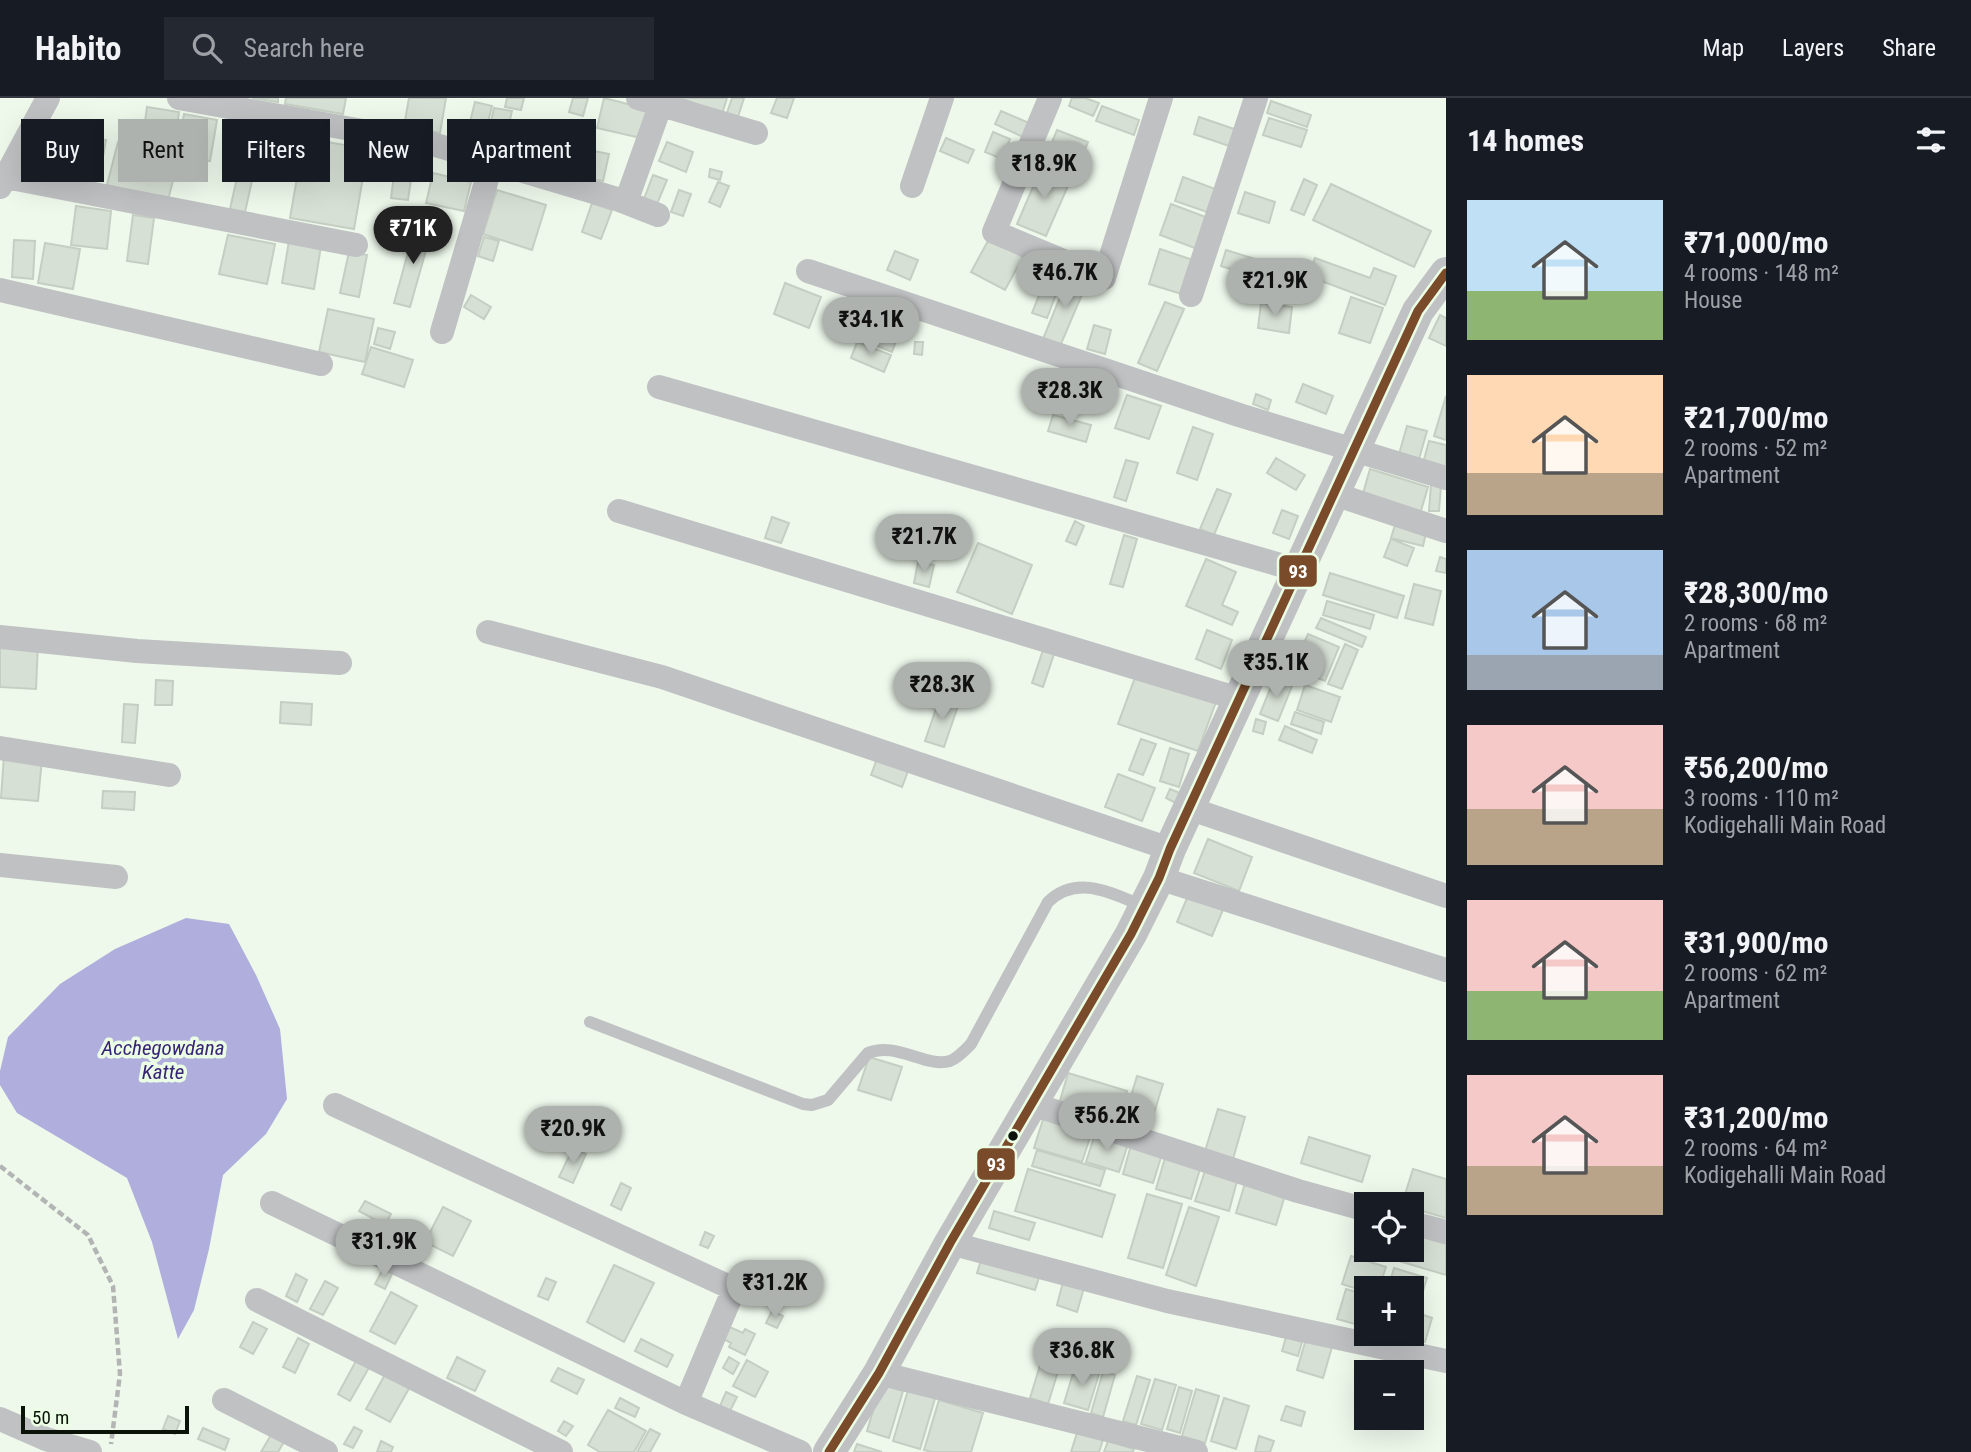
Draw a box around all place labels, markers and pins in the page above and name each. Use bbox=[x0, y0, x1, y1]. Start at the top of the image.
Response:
pin: ₹18.9K bbox=[987, 141, 1101, 201]
pin: ₹71K bbox=[372, 206, 454, 266]
pin: ₹46.7K bbox=[1008, 250, 1122, 310]
pin: ₹21.9K bbox=[1218, 258, 1332, 318]
pin: ₹34.1K bbox=[814, 298, 928, 357]
pin: ₹28.3K bbox=[1013, 368, 1127, 428]
pin: ₹21.7K bbox=[867, 514, 981, 574]
pin: ₹35.1K bbox=[1219, 640, 1333, 700]
pin: ₹28.3K bbox=[885, 662, 999, 722]
pin: ₹56.2K bbox=[1050, 1094, 1164, 1153]
pin: ₹20.9K bbox=[516, 1107, 630, 1166]
unlabelled marker bbox=[1006, 1129, 1020, 1143]
pin: ₹31.9K bbox=[327, 1220, 441, 1279]
pin: ₹31.2K bbox=[718, 1260, 832, 1320]
pin: ₹36.8K bbox=[1025, 1328, 1139, 1388]

